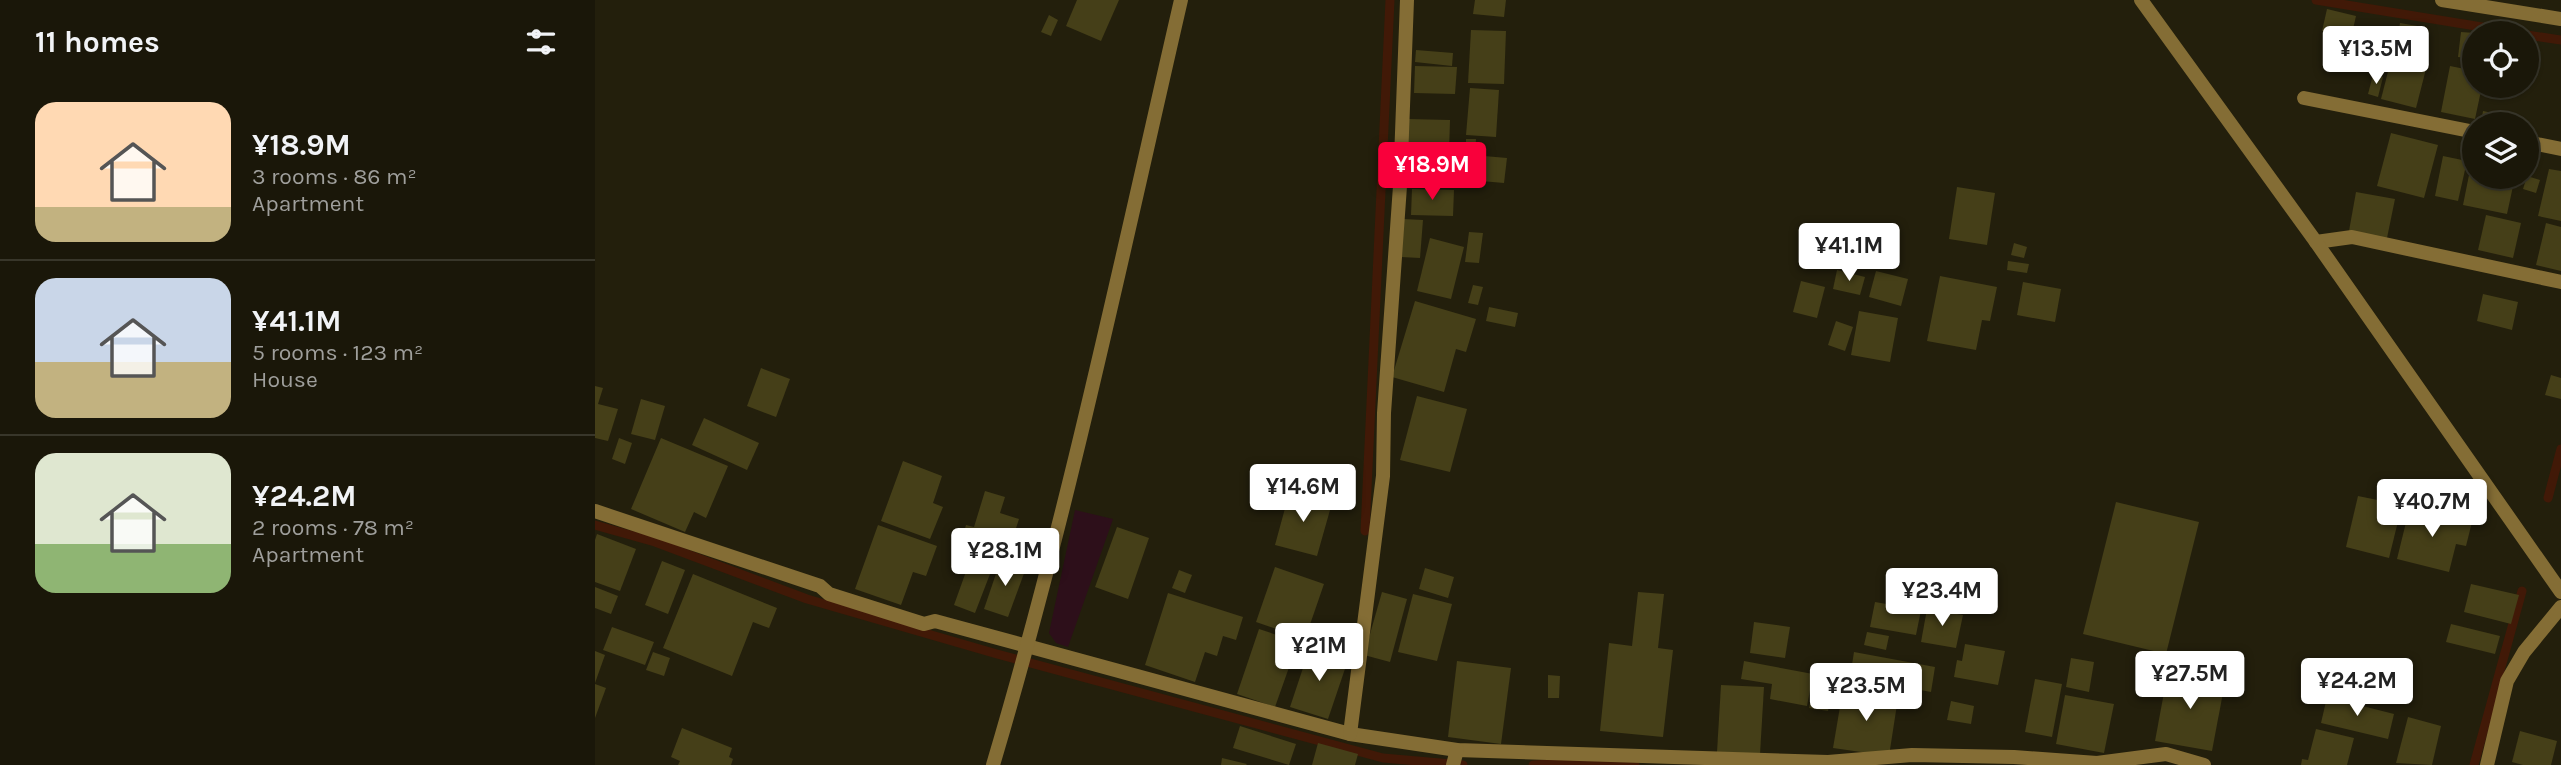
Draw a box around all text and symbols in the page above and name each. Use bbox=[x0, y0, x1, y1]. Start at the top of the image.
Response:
map controls bbox=[2462, 21, 2539, 189]
button: locate bbox=[2462, 21, 2539, 98]
icon: filters bbox=[522, 23, 560, 61]
text: 11 homes bbox=[35, 24, 160, 60]
pin: ¥13.5M bbox=[2319, 27, 2433, 86]
text: ¥13.5M bbox=[2339, 35, 2413, 62]
button: layers bbox=[2462, 112, 2539, 189]
text: ¥18.9M bbox=[252, 127, 351, 163]
icon: home bbox=[91, 130, 175, 214]
pin: ¥18.9M bbox=[1375, 142, 1489, 202]
text: ¥18.9M bbox=[1394, 151, 1470, 178]
text: 3 rooms · 86 m² bbox=[252, 163, 417, 190]
text: Apartment bbox=[252, 190, 364, 217]
pin: ¥41.1M bbox=[1792, 224, 1906, 283]
text: ¥41.1M bbox=[1815, 232, 1883, 259]
text: ¥41.1M bbox=[252, 303, 342, 339]
icon: home bbox=[91, 306, 175, 390]
text: 5 rooms · 123 m² bbox=[252, 339, 423, 366]
text: House bbox=[252, 366, 318, 393]
pin: ¥14.6M bbox=[1246, 464, 1360, 524]
text: ¥14.6M bbox=[1266, 473, 1340, 500]
text: ¥24.2M bbox=[252, 478, 356, 514]
pin: ¥40.7M bbox=[2375, 480, 2489, 539]
icon: home bbox=[91, 481, 175, 565]
text: ¥40.7M bbox=[2393, 488, 2471, 515]
text: 2 rooms · 78 m² bbox=[252, 514, 414, 541]
pin: ¥28.1M bbox=[948, 528, 1062, 588]
text: ¥28.1M bbox=[967, 537, 1043, 564]
text: Apartment bbox=[252, 541, 364, 568]
pin: ¥23.4M bbox=[1885, 568, 1999, 628]
text: ¥23.4M bbox=[1902, 577, 1982, 604]
pin: ¥21M bbox=[1278, 624, 1360, 683]
text: ¥21M bbox=[1291, 632, 1347, 659]
pin: ¥27.5M bbox=[2133, 652, 2247, 711]
pin: ¥24.2M bbox=[2300, 658, 2414, 718]
text: ¥27.5M bbox=[2151, 660, 2229, 687]
pin: ¥23.5M bbox=[1809, 664, 1923, 723]
text: ¥24.2M bbox=[2317, 667, 2397, 694]
text: ¥23.5M bbox=[1826, 672, 1906, 699]

